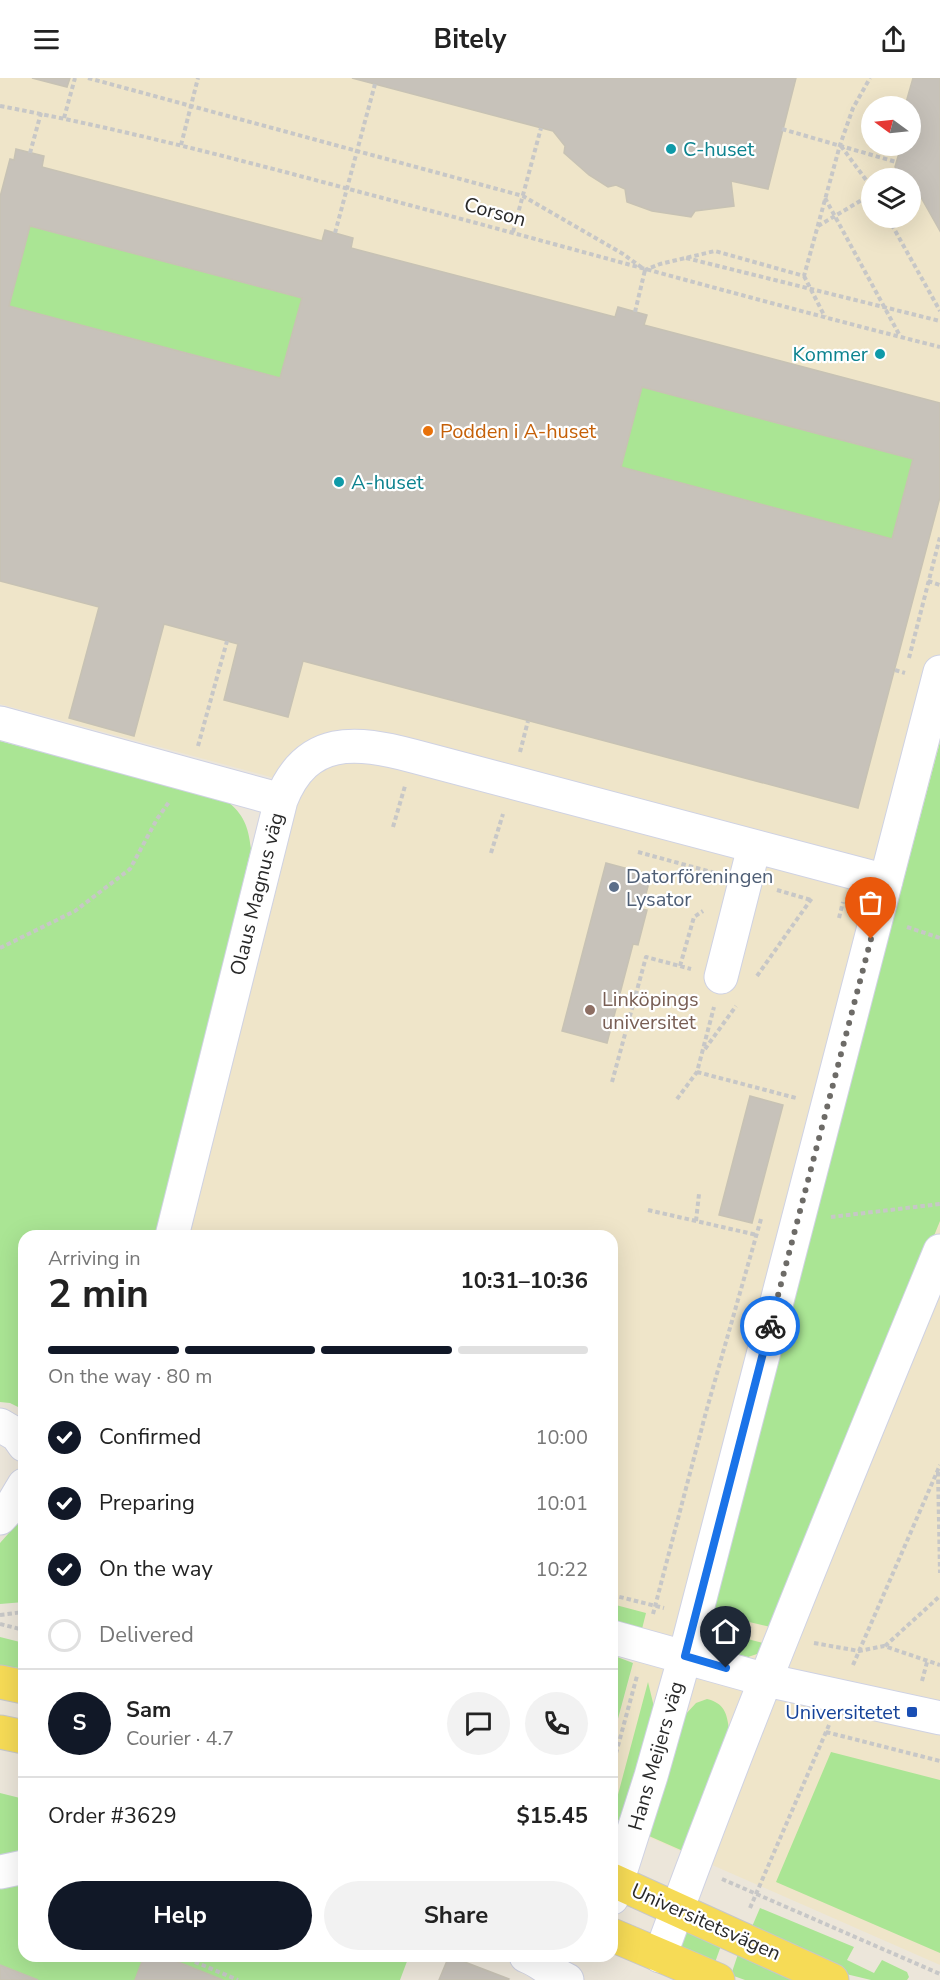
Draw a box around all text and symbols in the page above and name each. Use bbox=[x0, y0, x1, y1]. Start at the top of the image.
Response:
text: Bitely bbox=[434, 21, 506, 58]
icon: menu bbox=[30, 23, 63, 56]
icon: share bbox=[877, 23, 910, 56]
north arrow bbox=[861, 96, 921, 156]
map controls bbox=[861, 96, 921, 228]
place label: C-huset bbox=[683, 136, 755, 163]
marker: C-huset bbox=[664, 142, 678, 156]
button: layers bbox=[861, 168, 921, 228]
street label: Corson bbox=[461, 191, 529, 233]
place label: Kommer bbox=[793, 341, 868, 368]
marker: Kommer bbox=[873, 347, 887, 361]
place label: Podden i A-huset bbox=[440, 418, 597, 445]
marker: Podden i A-huset bbox=[421, 424, 435, 438]
place label: A-huset bbox=[351, 469, 425, 496]
marker: A-huset bbox=[332, 475, 346, 489]
street label: Olaus Magnus väg bbox=[224, 810, 290, 978]
place label: Datorföreningen Lysator bbox=[626, 863, 773, 913]
pin bbox=[845, 877, 896, 939]
marker: Datorföreningen Lysator bbox=[607, 880, 621, 894]
icon: bag bbox=[854, 886, 887, 919]
place label: Linköpings universitet bbox=[602, 986, 699, 1036]
marker: Linköpings universitet bbox=[583, 1003, 597, 1017]
text: Arriving in bbox=[48, 1245, 141, 1272]
text: 10:31–10:36 bbox=[460, 1266, 588, 1296]
text: 2 min bbox=[48, 1268, 149, 1321]
courier bbox=[740, 1296, 800, 1356]
icon: bike bbox=[754, 1310, 787, 1343]
text: On the way · 80 m bbox=[48, 1363, 212, 1390]
icon: check bbox=[48, 1421, 81, 1454]
text: Confirmed bbox=[99, 1422, 201, 1452]
text: 10:00 bbox=[535, 1424, 588, 1451]
icon: check bbox=[48, 1487, 81, 1520]
text: Preparing bbox=[99, 1488, 195, 1518]
text: 10:01 bbox=[535, 1490, 588, 1517]
icon: check bbox=[48, 1553, 81, 1586]
text: On the way bbox=[99, 1554, 213, 1584]
text: 10:22 bbox=[535, 1556, 588, 1583]
pin bbox=[700, 1606, 751, 1668]
icon: home bbox=[709, 1615, 742, 1648]
text: Delivered bbox=[99, 1620, 194, 1650]
street label: Hans Meijers väg bbox=[622, 1678, 690, 1834]
button: chat bbox=[447, 1692, 510, 1755]
button: phone bbox=[525, 1692, 588, 1755]
text: Sam bbox=[126, 1695, 171, 1725]
place label: Universitetet bbox=[785, 1699, 901, 1726]
marker: Universitetet bbox=[905, 1705, 919, 1719]
text: S bbox=[73, 1708, 86, 1738]
text: Courier · 4.7 bbox=[126, 1725, 234, 1752]
text: Order #3629 bbox=[48, 1801, 177, 1831]
text: $15.45 bbox=[517, 1801, 588, 1831]
street label: Universitetsvägen bbox=[627, 1877, 785, 1967]
button: Help bbox=[48, 1881, 312, 1950]
button: Share bbox=[324, 1881, 588, 1950]

